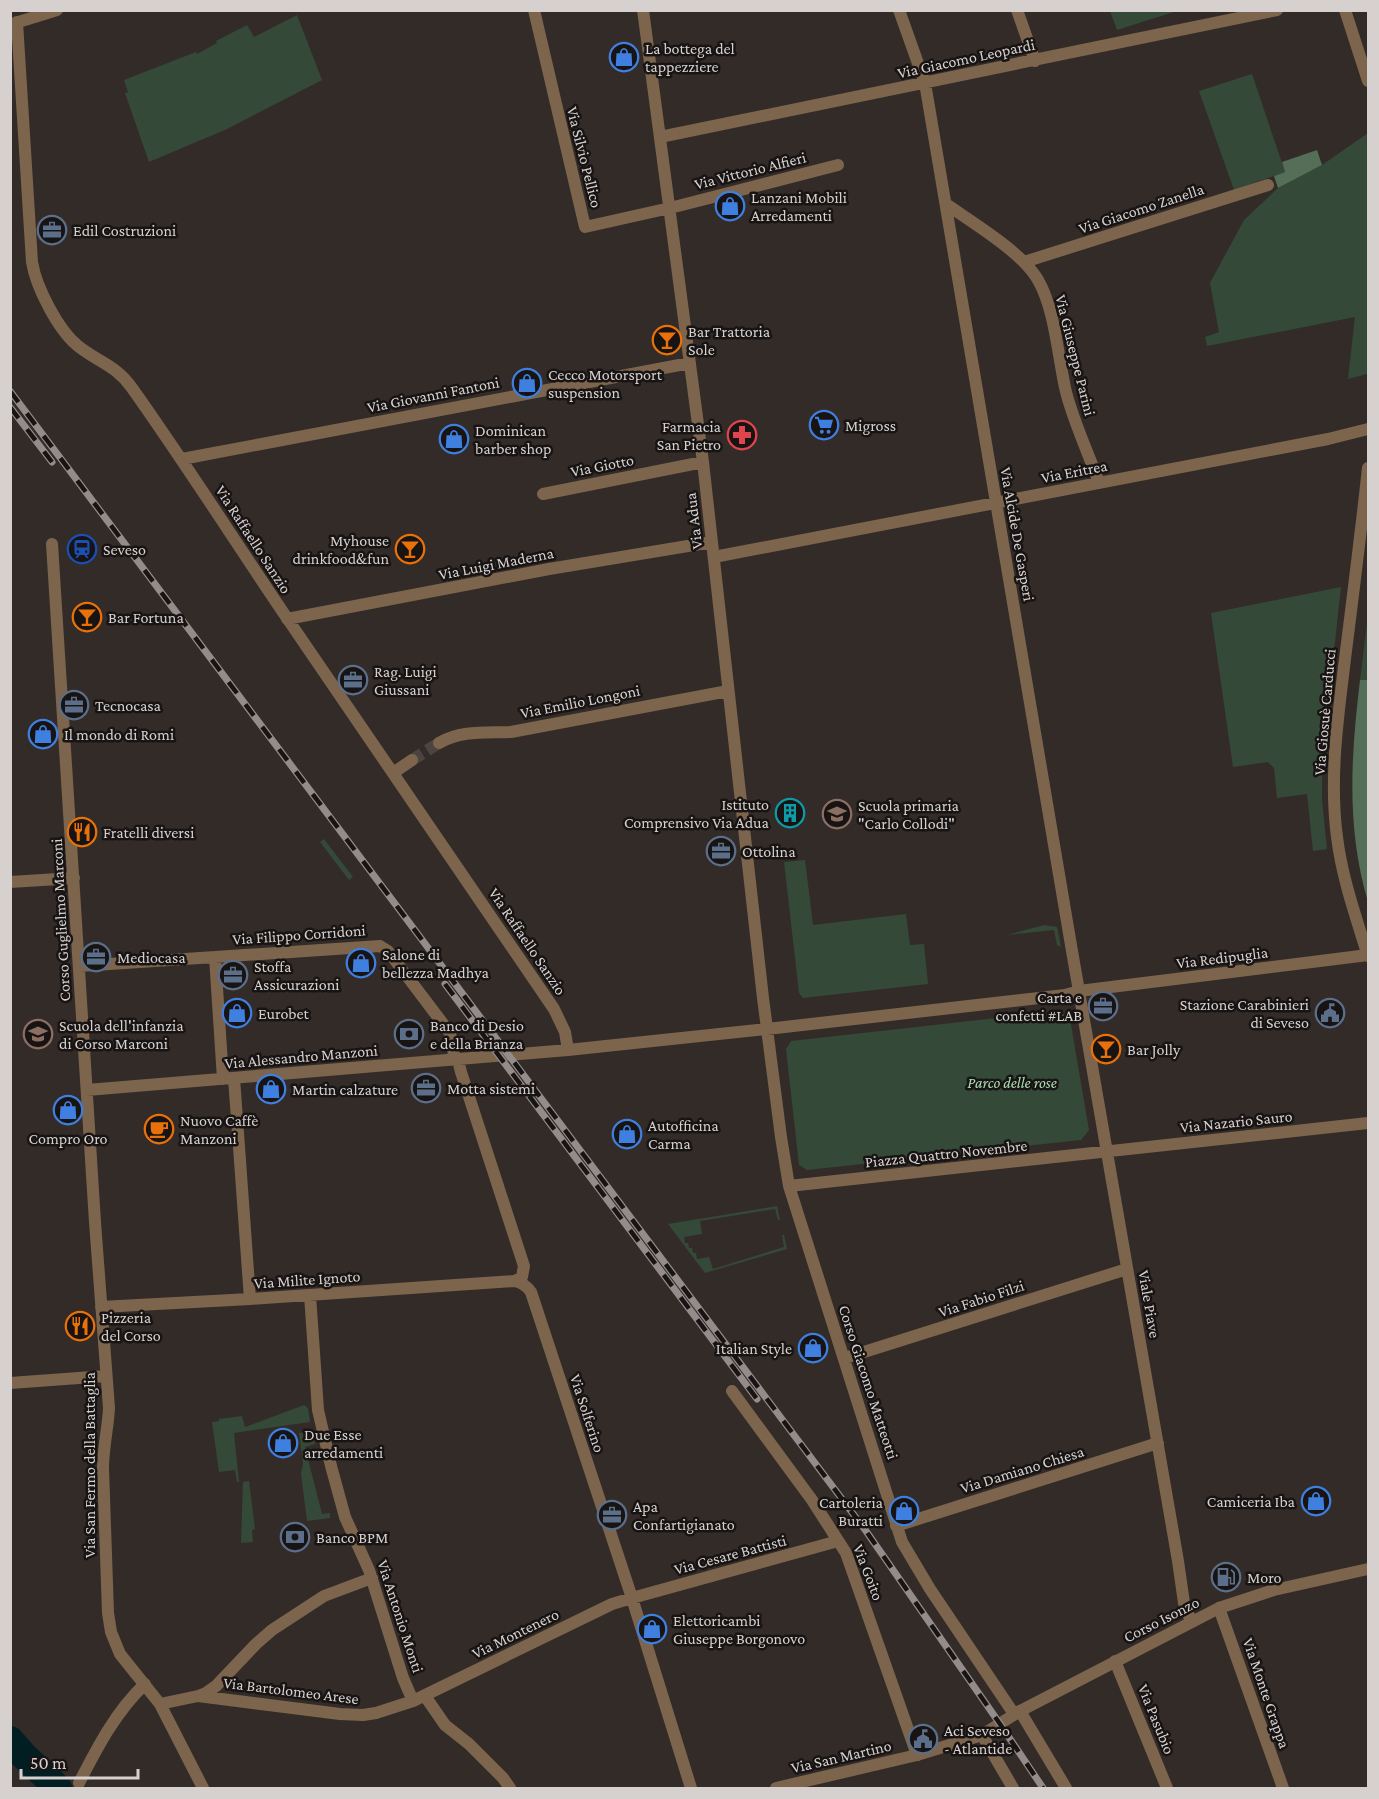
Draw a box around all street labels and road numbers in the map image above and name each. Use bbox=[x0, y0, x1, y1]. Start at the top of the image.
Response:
street label: Via Giacomo Leopardi bbox=[896, 36, 1037, 82]
street label: Via Silvio Pellico bbox=[564, 105, 605, 210]
street label: Via Vittorio Alfieri bbox=[693, 148, 808, 193]
street label: Via Giacomo Zanella bbox=[1076, 180, 1206, 237]
street label: Via Giuseppe Parini bbox=[1051, 293, 1099, 418]
street label: Via Giovanni Fantoni bbox=[366, 373, 501, 416]
street label: Via Giotto bbox=[569, 451, 635, 480]
street label: Via Eritrea bbox=[1040, 457, 1109, 486]
street label: Via Alcide De Gasperi bbox=[996, 466, 1038, 603]
street label: Via Raffaello Sanzio bbox=[212, 482, 295, 596]
street label: Via Adua bbox=[682, 491, 705, 550]
street label: Via Luigi Maderna bbox=[437, 544, 556, 584]
street label: Via Giosuè Carducci bbox=[1310, 648, 1338, 776]
street label: Via Emilio Longoni bbox=[519, 682, 642, 722]
street label: Corso Guglielmo Marconi bbox=[48, 838, 74, 1002]
street label: Via Raffaello Sanzio bbox=[486, 885, 570, 998]
street label: Via Filippo Corridoni bbox=[232, 921, 366, 949]
street label: Via Redipuglia bbox=[1175, 943, 1270, 973]
street label: Via Alessandro Manzoni bbox=[224, 1041, 378, 1072]
street label: Via Nazario Sauro bbox=[1179, 1107, 1293, 1136]
street label: Piazza Quattro Novembre bbox=[864, 1137, 1028, 1170]
street label: Via Milite Ignoto bbox=[253, 1267, 361, 1293]
street label: Viale Piave bbox=[1135, 1269, 1164, 1339]
street label: Via Fabio Filzi bbox=[936, 1277, 1026, 1320]
street label: Corso Giacomo Matteotti bbox=[836, 1303, 901, 1461]
street label: Via San Fermo della Battaglia bbox=[81, 1371, 99, 1558]
street label: Via Solferino bbox=[567, 1372, 608, 1454]
street label: Via Damiano Chiesa bbox=[958, 1442, 1087, 1496]
street label: Via Cesare Battisti bbox=[672, 1531, 788, 1578]
street label: Via Goito bbox=[850, 1542, 887, 1603]
street label: Via Antonio Monti bbox=[374, 1558, 427, 1675]
street label: Corso Isonzo bbox=[1121, 1593, 1202, 1646]
street label: Via Montenero bbox=[469, 1605, 561, 1662]
street label: Via Monte Grappa bbox=[1239, 1636, 1294, 1751]
street label: Via Bartolomeo Arese bbox=[222, 1674, 360, 1707]
street label: Via Pasubio bbox=[1135, 1682, 1178, 1757]
street label: Via San Martino bbox=[789, 1737, 893, 1776]

